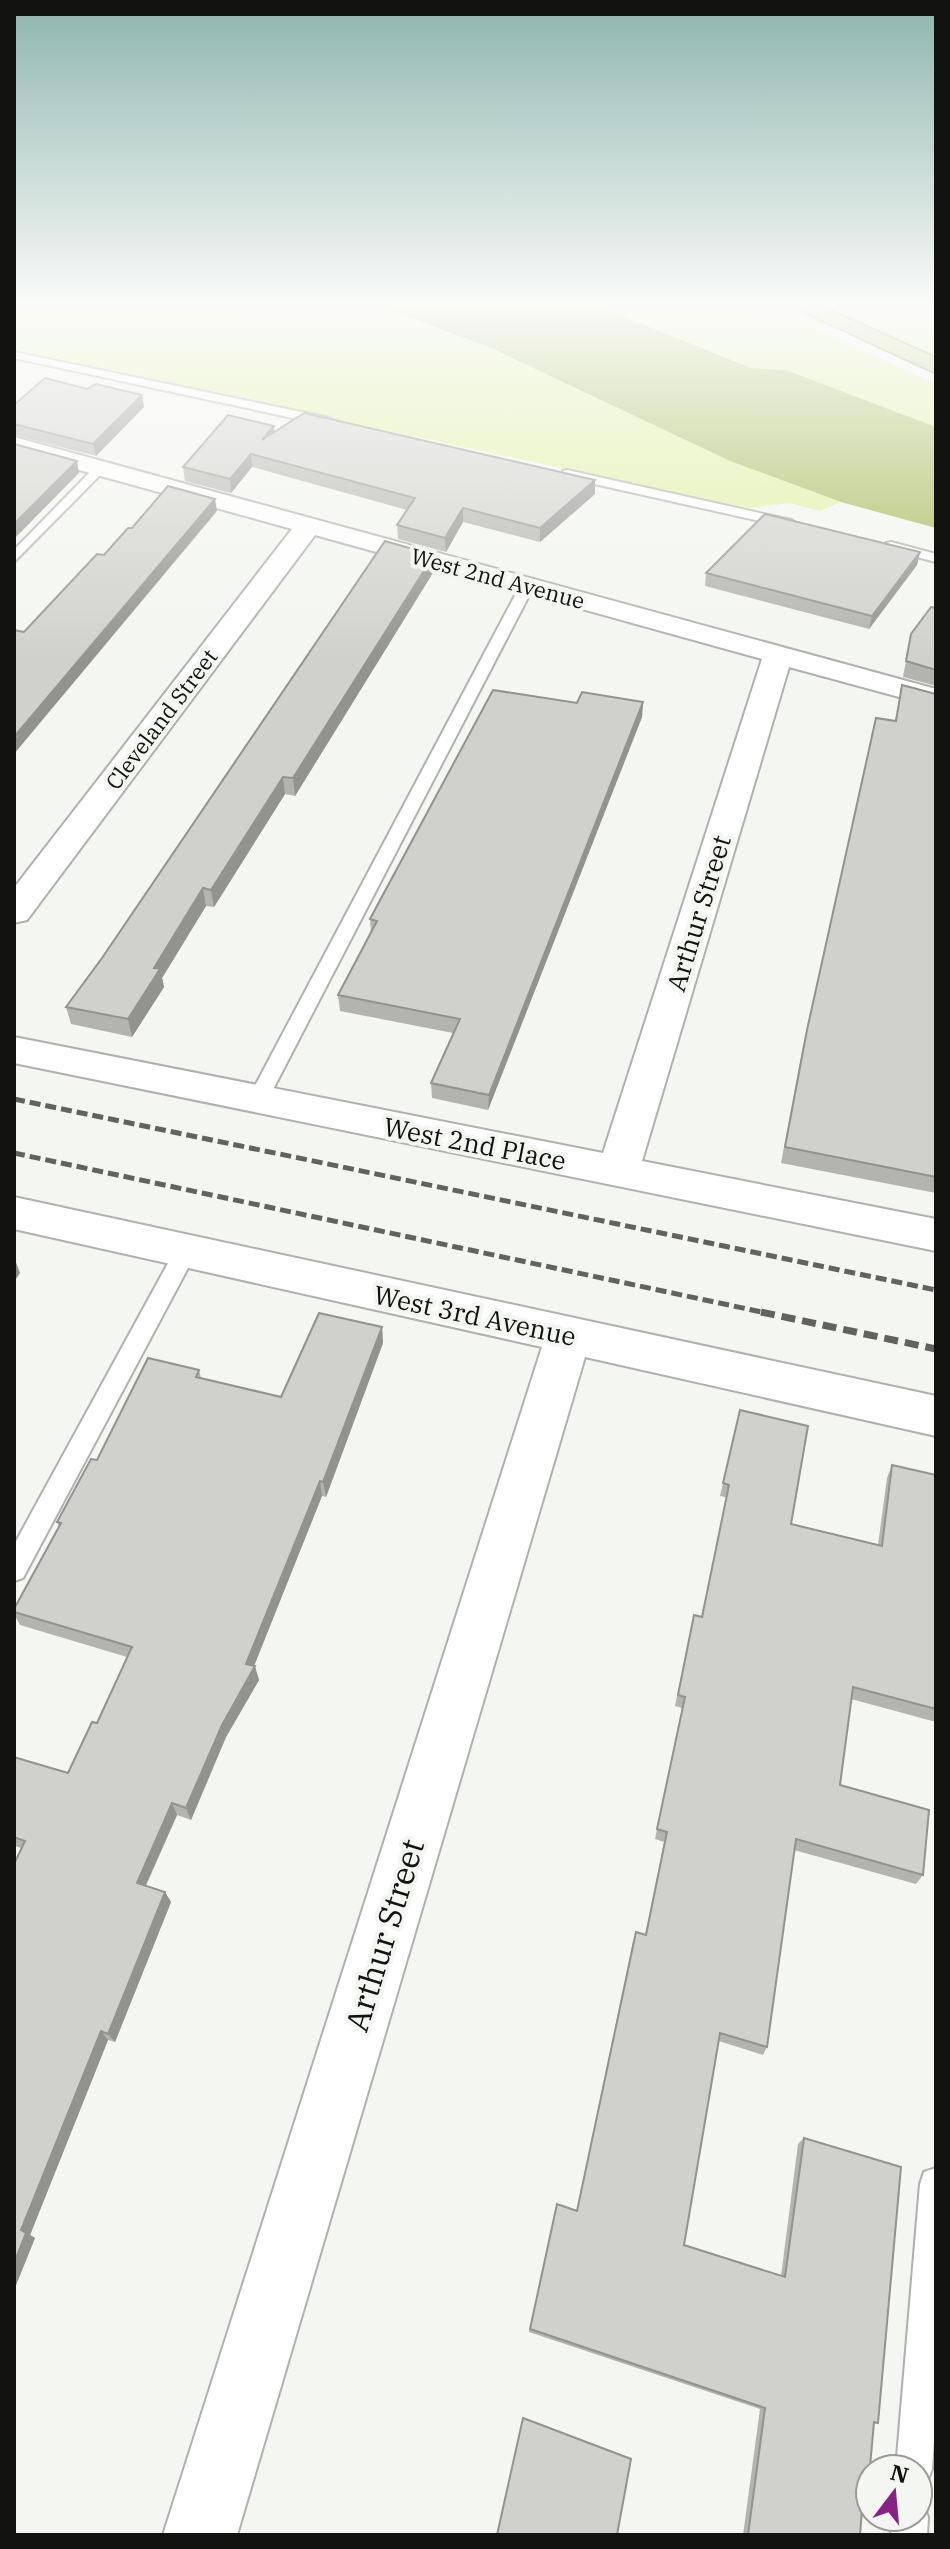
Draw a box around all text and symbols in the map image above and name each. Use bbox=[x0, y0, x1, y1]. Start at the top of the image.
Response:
street label: West 2nd Avenue bbox=[408, 541, 588, 615]
street label: Cleveland Street bbox=[99, 643, 224, 795]
street label: Arthur Street bbox=[658, 831, 738, 995]
street label: West 2nd Place bbox=[381, 1109, 569, 1177]
street label: West 3rd Avenue bbox=[371, 1277, 579, 1353]
street label: Arthur Street bbox=[335, 1834, 433, 2036]
north arrow bbox=[854, 2453, 934, 2533]
text: N bbox=[887, 2457, 912, 2490]

